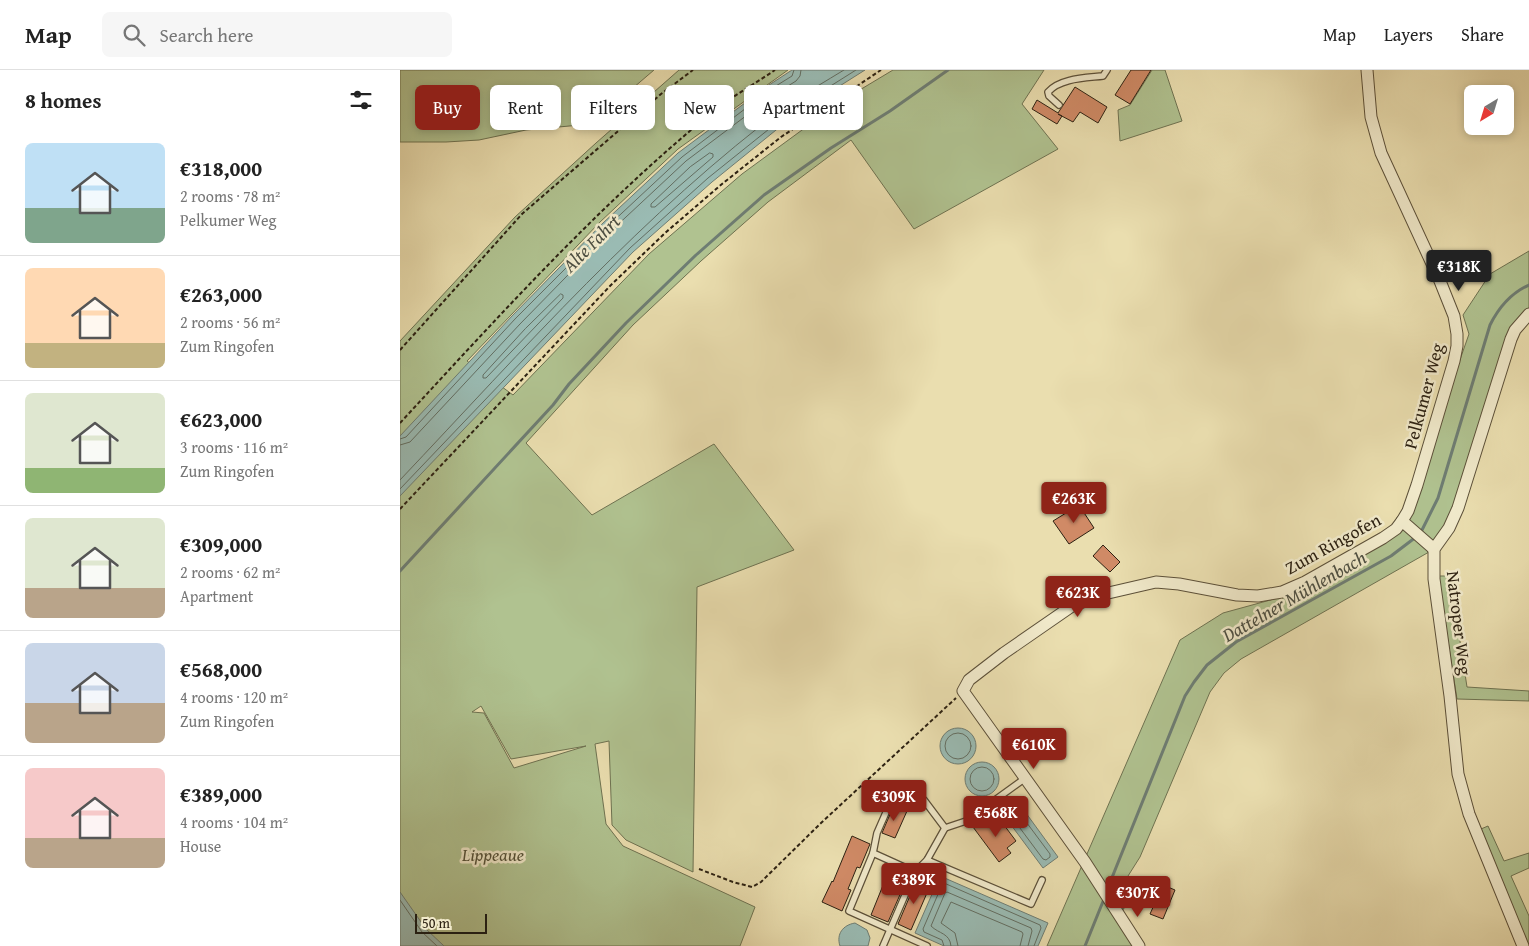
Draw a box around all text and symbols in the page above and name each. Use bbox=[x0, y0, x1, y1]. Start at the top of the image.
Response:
search box bbox=[102, 12, 452, 57]
text: Map bbox=[25, 17, 72, 52]
icon: search bbox=[120, 21, 148, 49]
text: Search here bbox=[160, 21, 253, 49]
text: Map bbox=[1323, 21, 1356, 48]
text: Layers bbox=[1384, 21, 1433, 48]
text: Share bbox=[1461, 21, 1504, 48]
text: 8 homes bbox=[25, 85, 101, 116]
chip: Buy bbox=[415, 85, 480, 130]
chip: Rent bbox=[490, 85, 561, 130]
chip: Filters bbox=[571, 85, 655, 130]
chip: New bbox=[665, 85, 734, 130]
chip: Apartment bbox=[744, 85, 863, 130]
north arrow bbox=[1464, 85, 1514, 135]
map controls bbox=[1464, 85, 1514, 135]
icon: filters bbox=[347, 86, 375, 114]
text: €318,000 bbox=[180, 153, 262, 184]
icon: home bbox=[65, 163, 125, 223]
text: 2 rooms · 78 m² bbox=[180, 184, 280, 208]
water label: Alte Fahrt bbox=[555, 207, 627, 279]
text: Pelkumer Weg bbox=[180, 208, 277, 232]
pin: €318K bbox=[1424, 250, 1494, 292]
text: €318K bbox=[1437, 254, 1481, 278]
text: €263,000 bbox=[180, 279, 262, 310]
icon: home bbox=[65, 288, 125, 348]
text: 2 rooms · 56 m² bbox=[180, 310, 280, 334]
text: Zum Ringofen bbox=[180, 334, 274, 358]
street label: Pelkumer Weg bbox=[1396, 340, 1451, 452]
text: €623,000 bbox=[180, 404, 262, 435]
icon: home bbox=[65, 413, 125, 473]
text: 3 rooms · 116 m² bbox=[180, 435, 288, 459]
text: Zum Ringofen bbox=[180, 459, 274, 483]
pin: €263K bbox=[1039, 482, 1109, 524]
text: €263K bbox=[1052, 486, 1096, 510]
street label: Zum Ringofen bbox=[1280, 506, 1386, 581]
text: €309,000 bbox=[180, 529, 262, 560]
icon: home bbox=[65, 538, 125, 598]
water label: Dattelner Mühlenbach bbox=[1216, 543, 1372, 649]
text: 2 rooms · 62 m² bbox=[180, 560, 280, 584]
street label: Natroper Weg bbox=[1440, 569, 1479, 676]
pin: €623K bbox=[1043, 576, 1113, 618]
text: €623K bbox=[1056, 580, 1100, 604]
text: Apartment bbox=[180, 584, 253, 608]
text: €568,000 bbox=[180, 654, 262, 685]
icon: home bbox=[65, 663, 125, 723]
text: 4 rooms · 120 m² bbox=[180, 685, 288, 709]
text: Zum Ringofen bbox=[180, 709, 274, 733]
pin: €610K bbox=[999, 728, 1069, 770]
text: €610K bbox=[1012, 732, 1056, 756]
text: €389,000 bbox=[180, 779, 262, 810]
pin: €309K bbox=[859, 780, 929, 822]
text: €309K bbox=[872, 784, 916, 808]
icon: home bbox=[65, 788, 125, 848]
pin: €568K bbox=[961, 796, 1031, 838]
text: €568K bbox=[974, 800, 1018, 824]
text: 4 rooms · 104 m² bbox=[180, 810, 288, 834]
text: House bbox=[180, 834, 221, 858]
park label: Lippeaue bbox=[461, 841, 524, 868]
pin: €389K bbox=[879, 862, 949, 905]
text: €389K bbox=[892, 867, 936, 891]
pin: €307K bbox=[1103, 876, 1173, 918]
text: €307K bbox=[1116, 880, 1160, 904]
scale bar bbox=[415, 911, 488, 934]
text: 50 m bbox=[422, 913, 450, 933]

